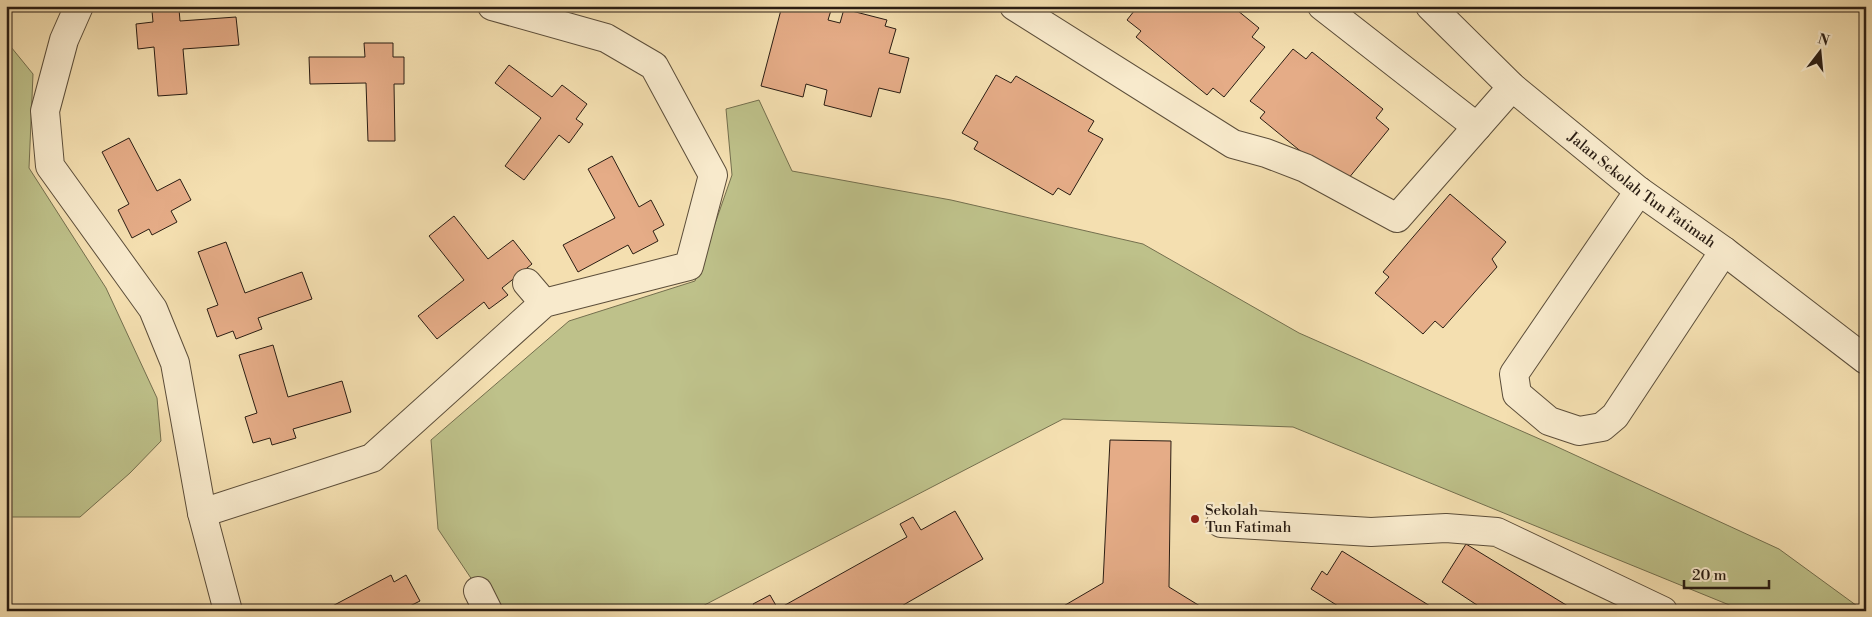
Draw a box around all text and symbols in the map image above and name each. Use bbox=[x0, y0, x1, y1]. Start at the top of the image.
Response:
north arrow bbox=[1794, 28, 1844, 78]
text: N bbox=[1816, 30, 1831, 51]
street label: Jalan Sekolah Tun Fatimah bbox=[1563, 127, 1719, 252]
place label: Sekolah Tun Fatimah bbox=[1205, 501, 1291, 537]
marker: Sekolah Tun Fatimah bbox=[1189, 513, 1201, 525]
scale bar bbox=[1684, 557, 1770, 589]
text: 20 m bbox=[1692, 566, 1727, 585]

